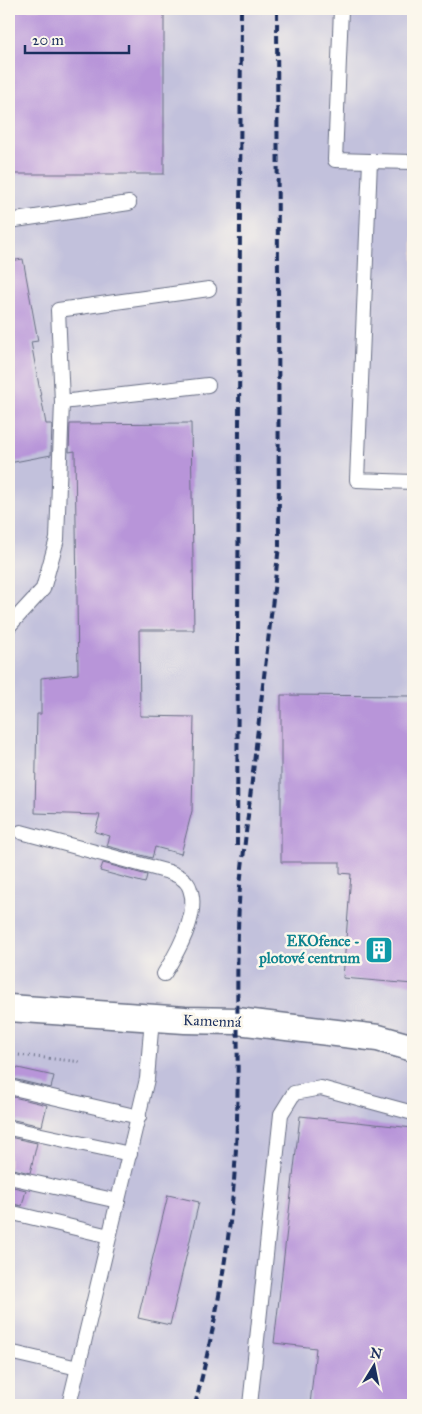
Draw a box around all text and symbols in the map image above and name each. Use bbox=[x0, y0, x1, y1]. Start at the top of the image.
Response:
scale bar bbox=[25, 22, 129, 54]
text: 20 m bbox=[32, 31, 64, 49]
place label: EKOfence - plotové centrum bbox=[258, 932, 360, 968]
building icon: EKOfence - plotové centrum bbox=[364, 935, 394, 965]
street label: Kamenná bbox=[183, 1011, 242, 1031]
north arrow bbox=[350, 1342, 400, 1392]
text: N bbox=[369, 1344, 384, 1363]

